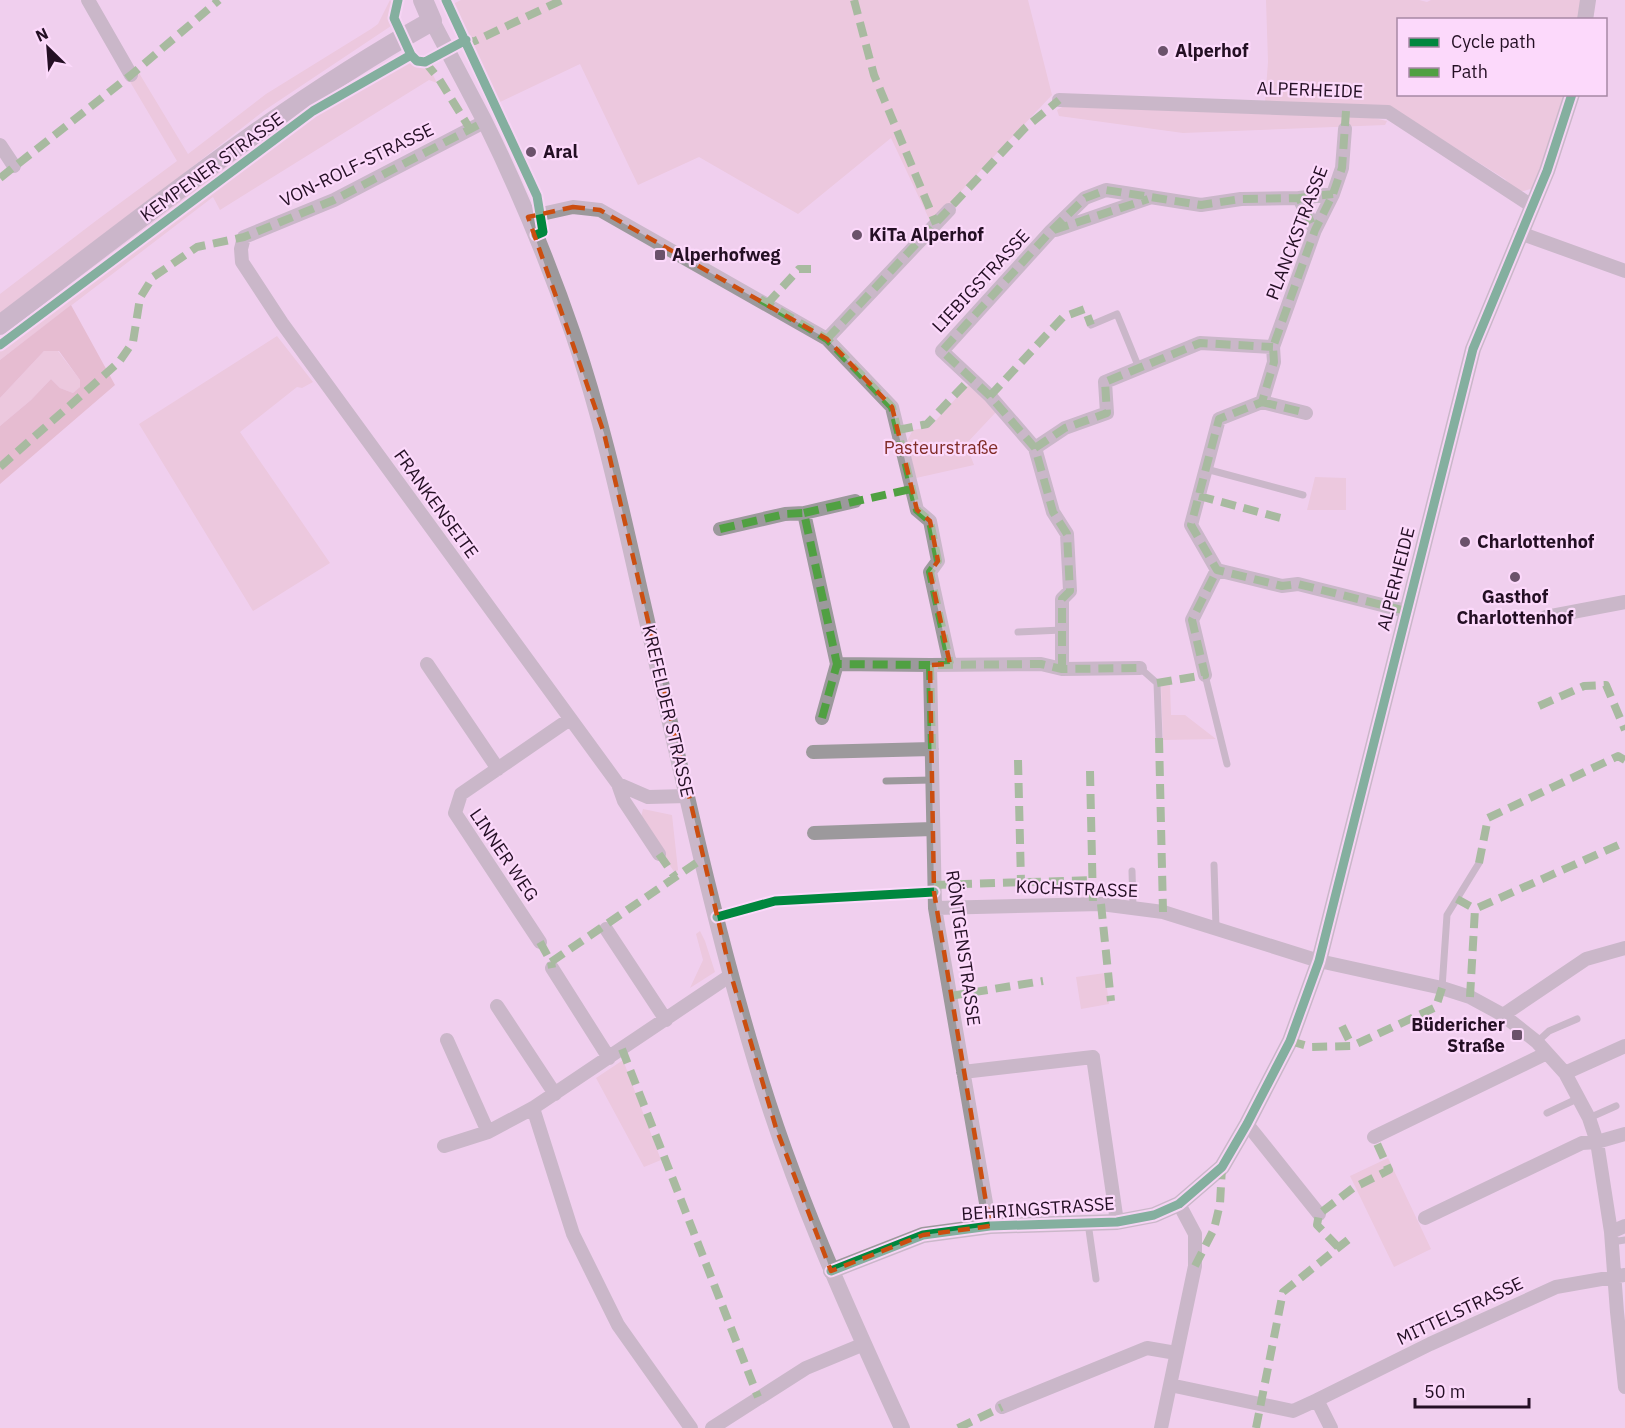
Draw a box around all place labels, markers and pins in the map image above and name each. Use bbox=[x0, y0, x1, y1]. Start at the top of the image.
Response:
place label: Alperhof bbox=[1175, 39, 1249, 62]
marker: Alperhof bbox=[1156, 44, 1170, 58]
place label: Aral bbox=[543, 140, 579, 163]
marker: Aral bbox=[524, 145, 538, 159]
place label: KiTa Alperhof bbox=[869, 223, 984, 246]
marker: KiTa Alperhof bbox=[850, 228, 864, 242]
place label: Alperhofweg bbox=[672, 243, 780, 266]
marker: Alperhofweg bbox=[653, 248, 667, 262]
place label: Charlottenhof bbox=[1477, 530, 1595, 553]
marker: Charlottenhof bbox=[1458, 535, 1472, 549]
marker: Gasthof Charlottenhof bbox=[1508, 570, 1522, 584]
place label: Gasthof Charlottenhof bbox=[1456, 585, 1574, 629]
place label: Büdericher Straße bbox=[1411, 1013, 1505, 1057]
marker: Büdericher Straße bbox=[1510, 1028, 1524, 1042]

